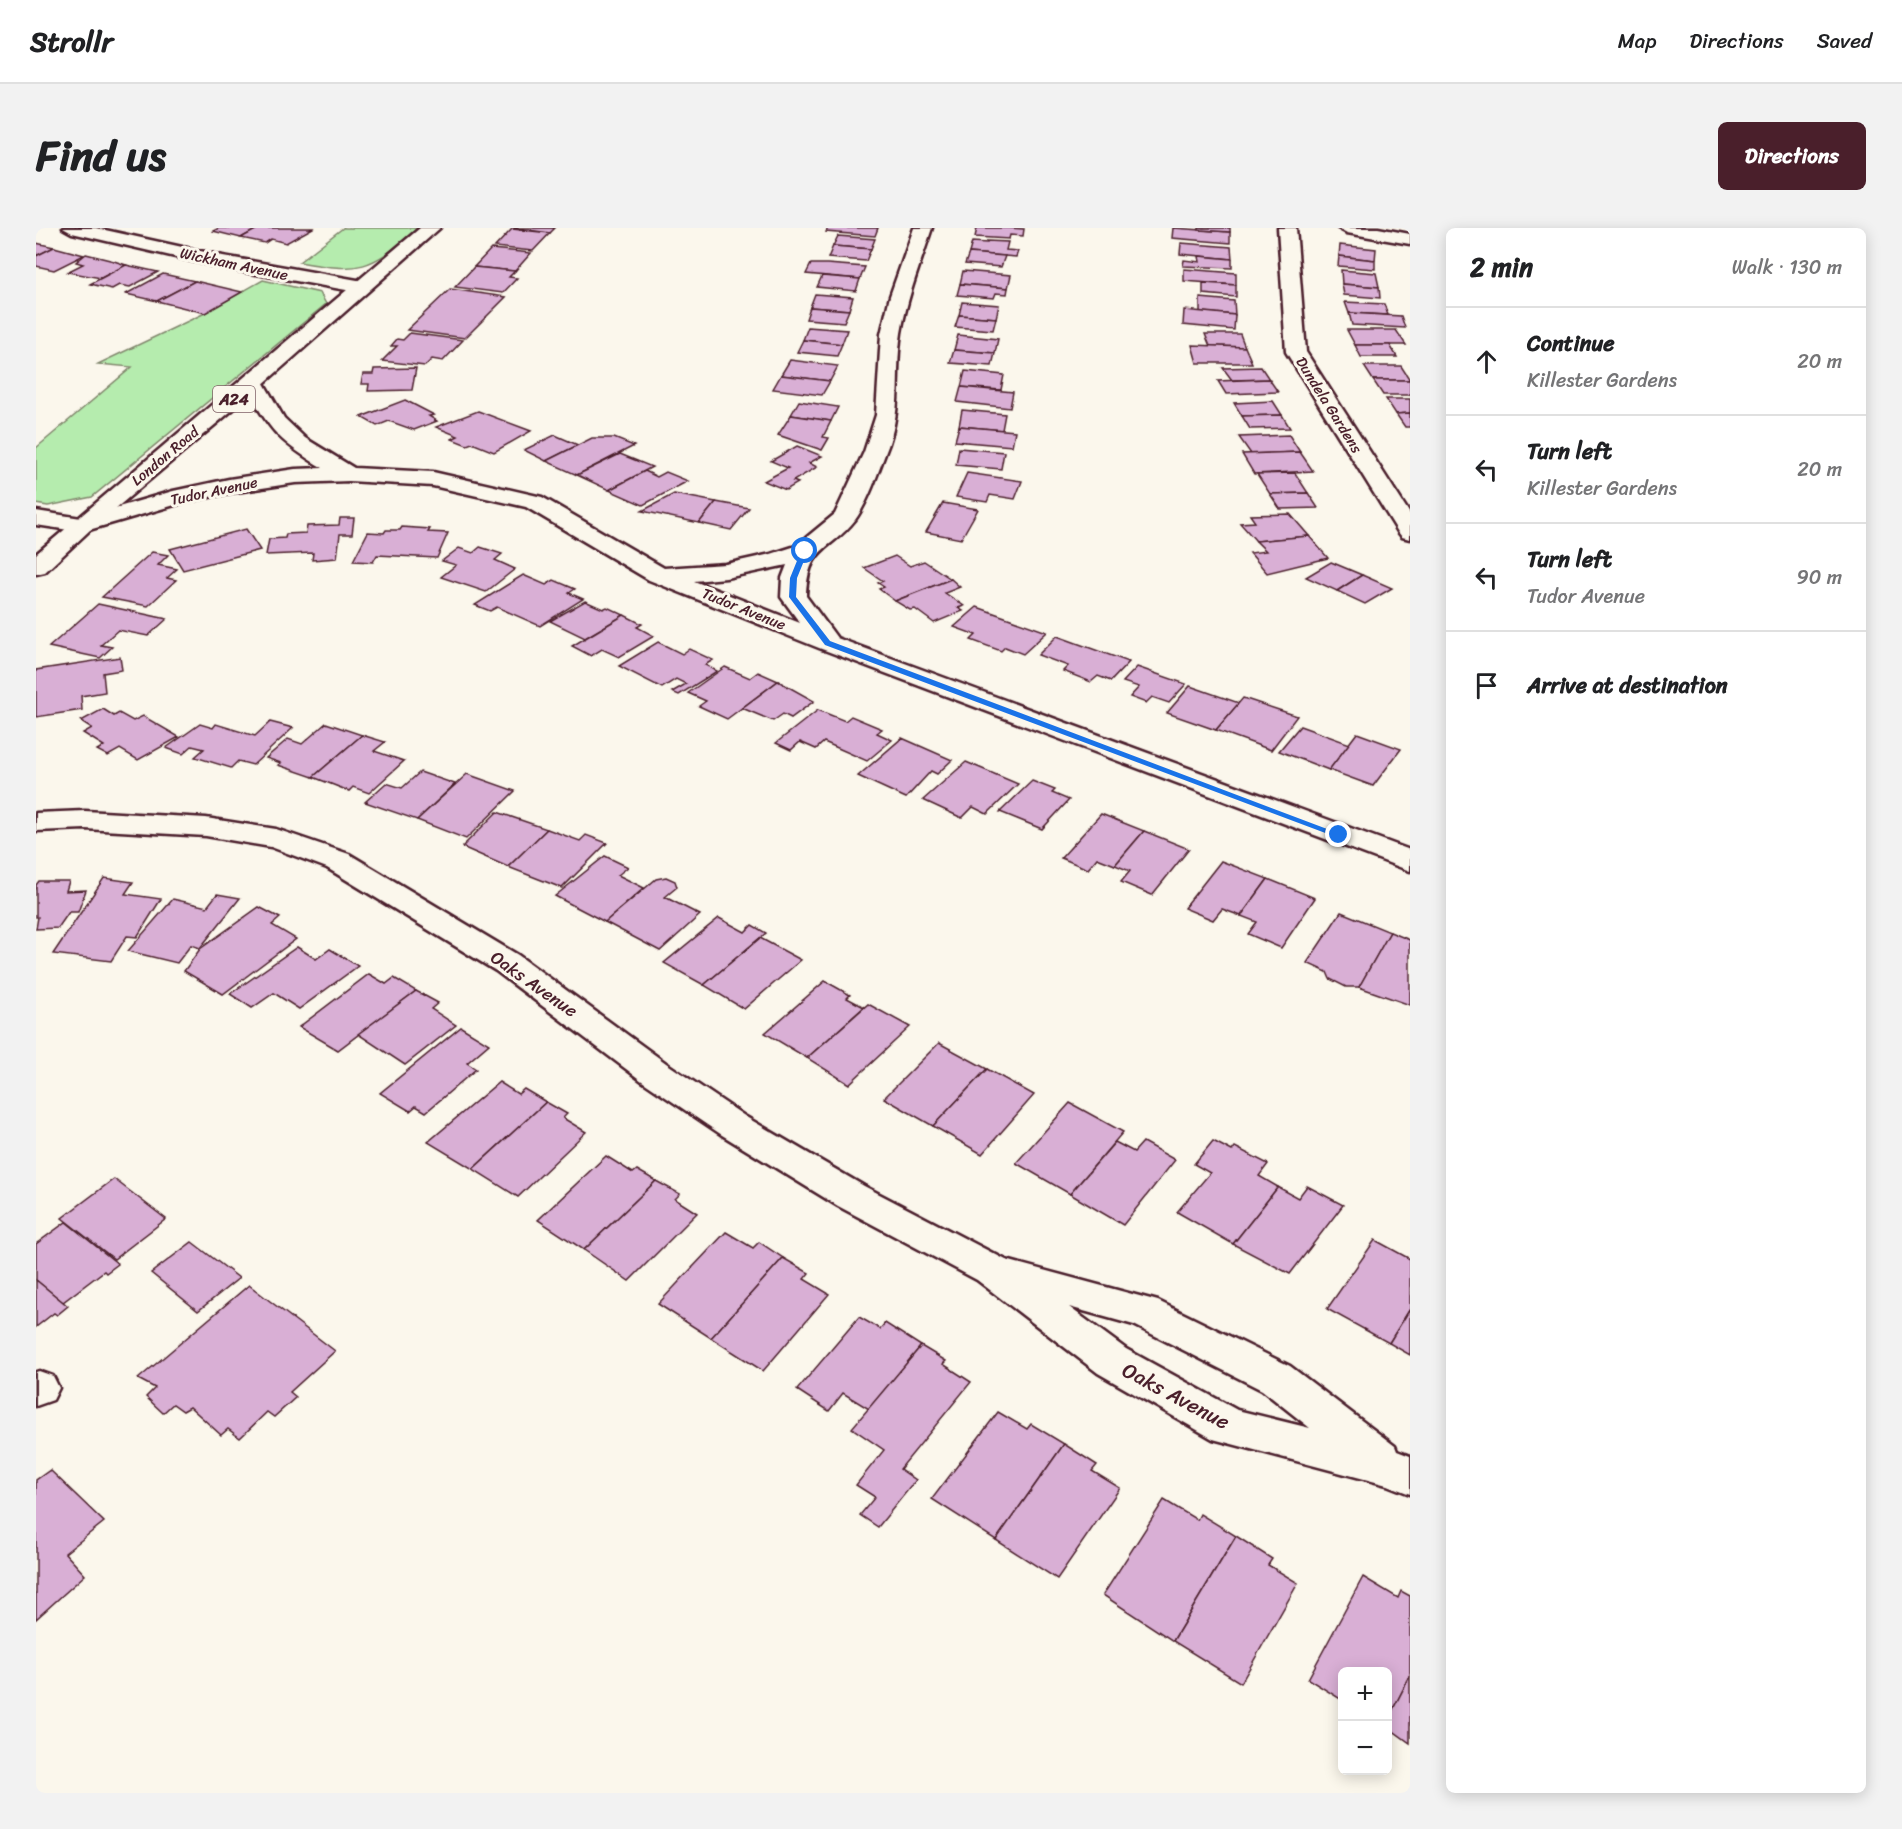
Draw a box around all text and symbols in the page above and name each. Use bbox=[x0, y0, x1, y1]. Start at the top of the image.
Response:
text: Strollr bbox=[30, 17, 113, 66]
text: Map bbox=[1618, 22, 1656, 60]
text: Directions bbox=[1689, 22, 1784, 60]
text: Saved bbox=[1817, 22, 1872, 60]
text: Find us bbox=[36, 119, 166, 193]
button: Directions bbox=[1718, 122, 1866, 190]
street label: Wickham Avenue bbox=[178, 240, 291, 288]
text: 2 min bbox=[1470, 244, 1533, 290]
text: Walk · 130 m bbox=[1732, 250, 1842, 285]
text: Continue bbox=[1527, 324, 1615, 363]
text: 20 m bbox=[1797, 344, 1842, 379]
icon: ahead bbox=[1470, 345, 1503, 378]
street label: Dundela Gardens bbox=[1289, 351, 1369, 459]
text: Killester Gardens bbox=[1527, 363, 1677, 398]
road number: A24 bbox=[213, 386, 255, 412]
street label: London Road bbox=[125, 419, 206, 492]
text: Turn left bbox=[1527, 432, 1612, 471]
text: 20 m bbox=[1797, 452, 1842, 487]
icon: left bbox=[1470, 453, 1503, 486]
street label: Tudor Avenue bbox=[168, 469, 260, 513]
text: Killester Gardens bbox=[1527, 471, 1677, 506]
route start bbox=[791, 537, 817, 563]
text: Turn left bbox=[1527, 540, 1612, 579]
text: 90 m bbox=[1797, 560, 1842, 595]
icon: left bbox=[1470, 561, 1503, 594]
text: Tudor Avenue bbox=[1527, 579, 1645, 614]
street label: Tudor Avenue bbox=[698, 580, 790, 638]
text: Arrive at destination bbox=[1527, 666, 1728, 705]
icon: arrive bbox=[1470, 669, 1503, 702]
route end bbox=[1325, 821, 1351, 847]
street label: Oaks Avenue bbox=[483, 942, 585, 1026]
street label: Oaks Avenue bbox=[1115, 1352, 1237, 1441]
map controls bbox=[1338, 1667, 1392, 1775]
button: + bbox=[1338, 1667, 1392, 1721]
button: − bbox=[1338, 1721, 1392, 1775]

